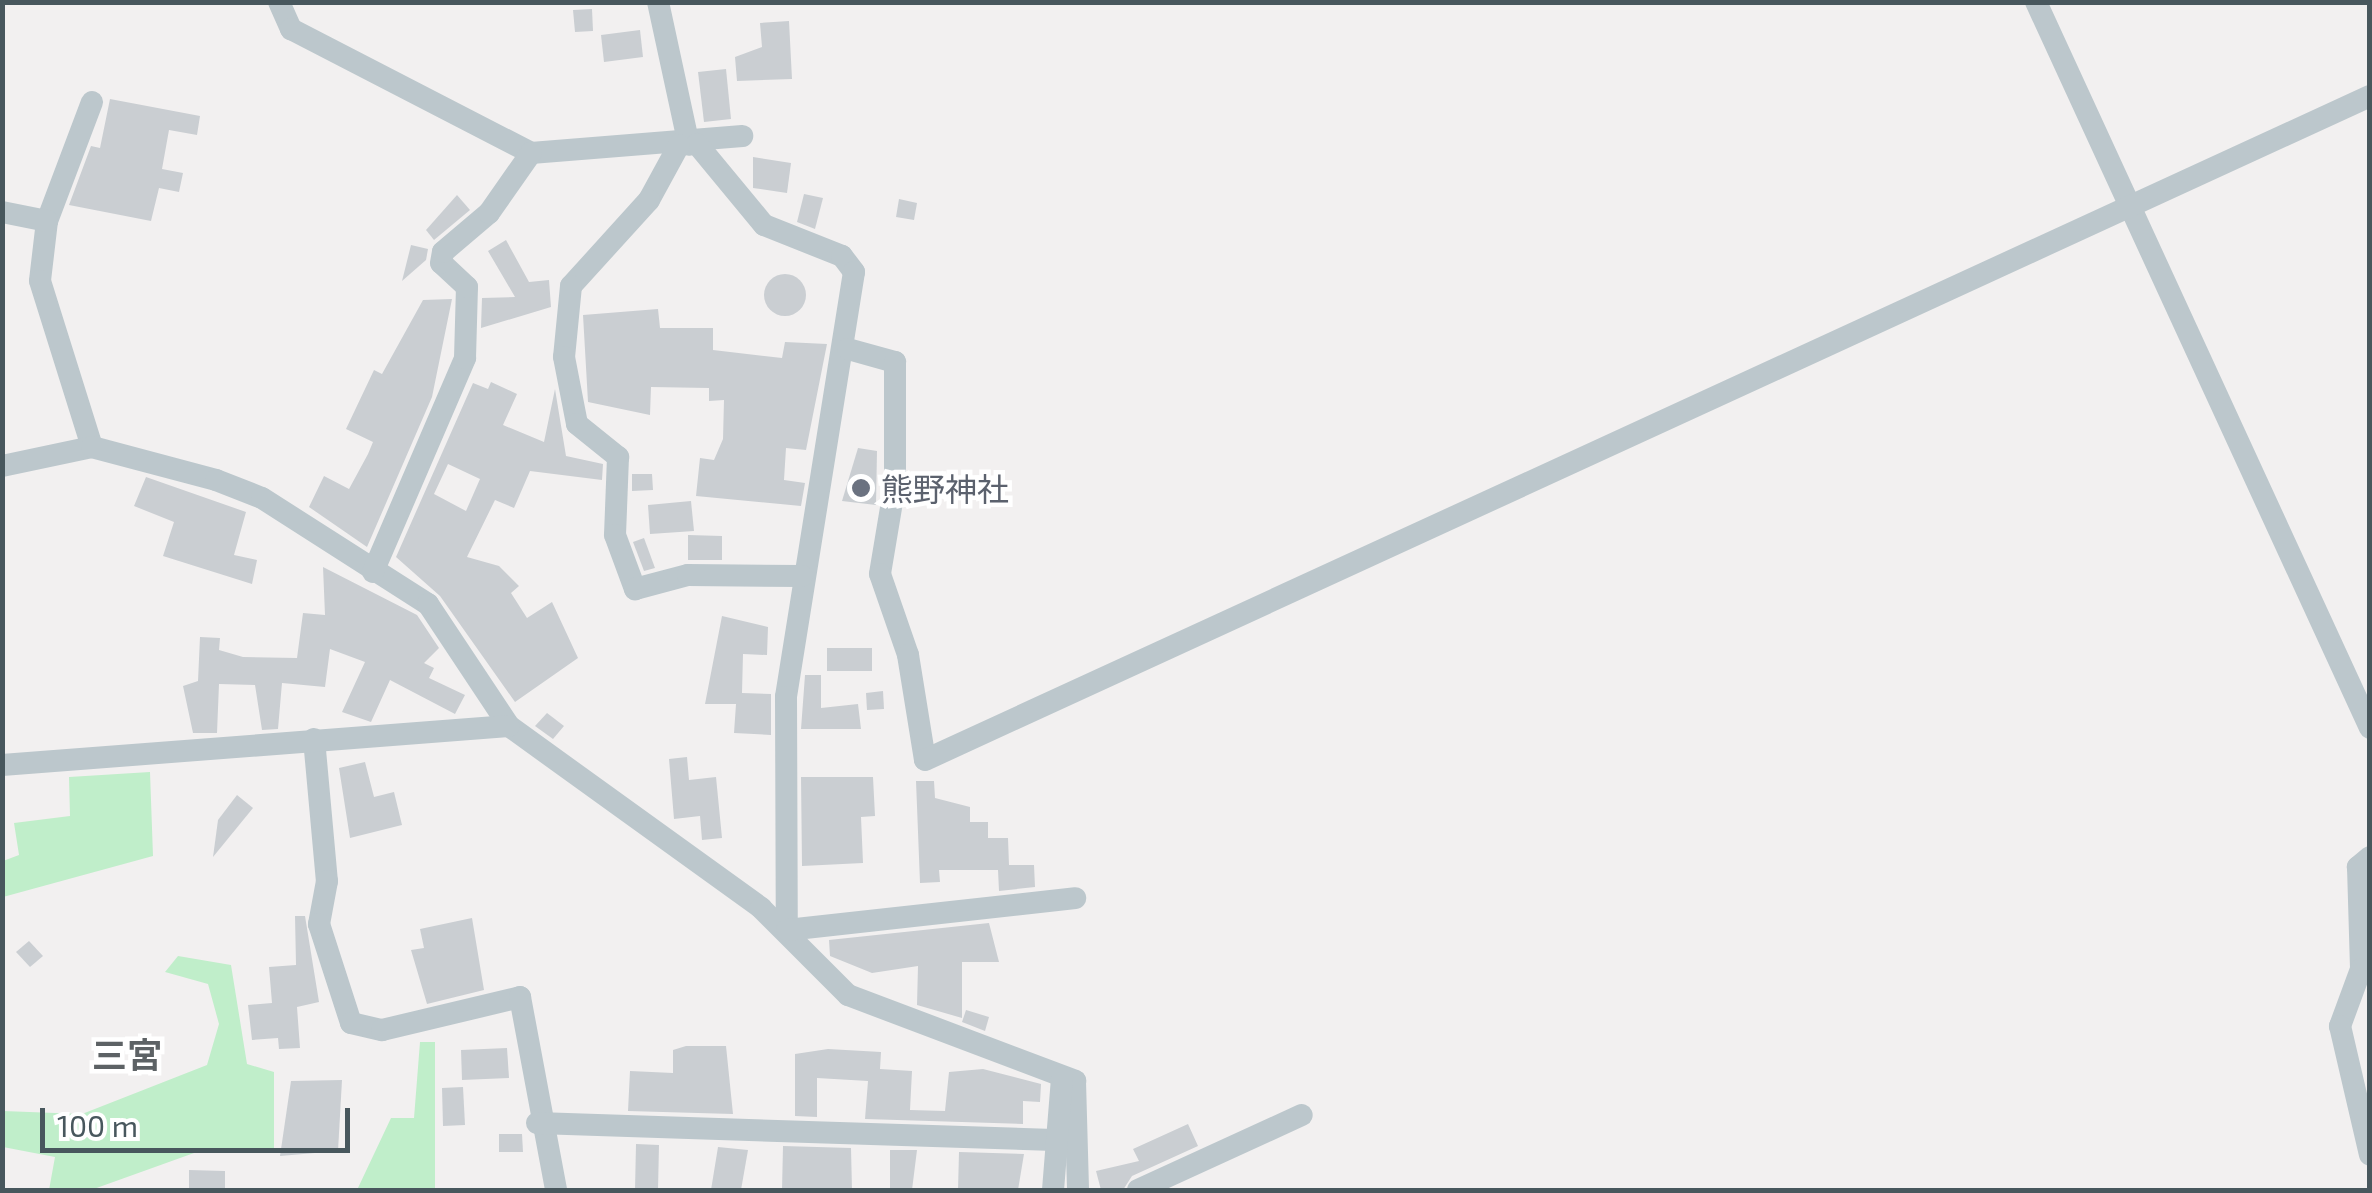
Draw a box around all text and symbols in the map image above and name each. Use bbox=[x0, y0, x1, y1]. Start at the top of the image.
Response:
place label: 熊野神社 bbox=[881, 469, 1009, 507]
marker: 熊野神社 bbox=[850, 477, 872, 499]
district label: 三宮 bbox=[92, 1033, 162, 1075]
scale bar bbox=[45, 1088, 355, 1150]
text: 100 m bbox=[57, 1107, 138, 1143]

